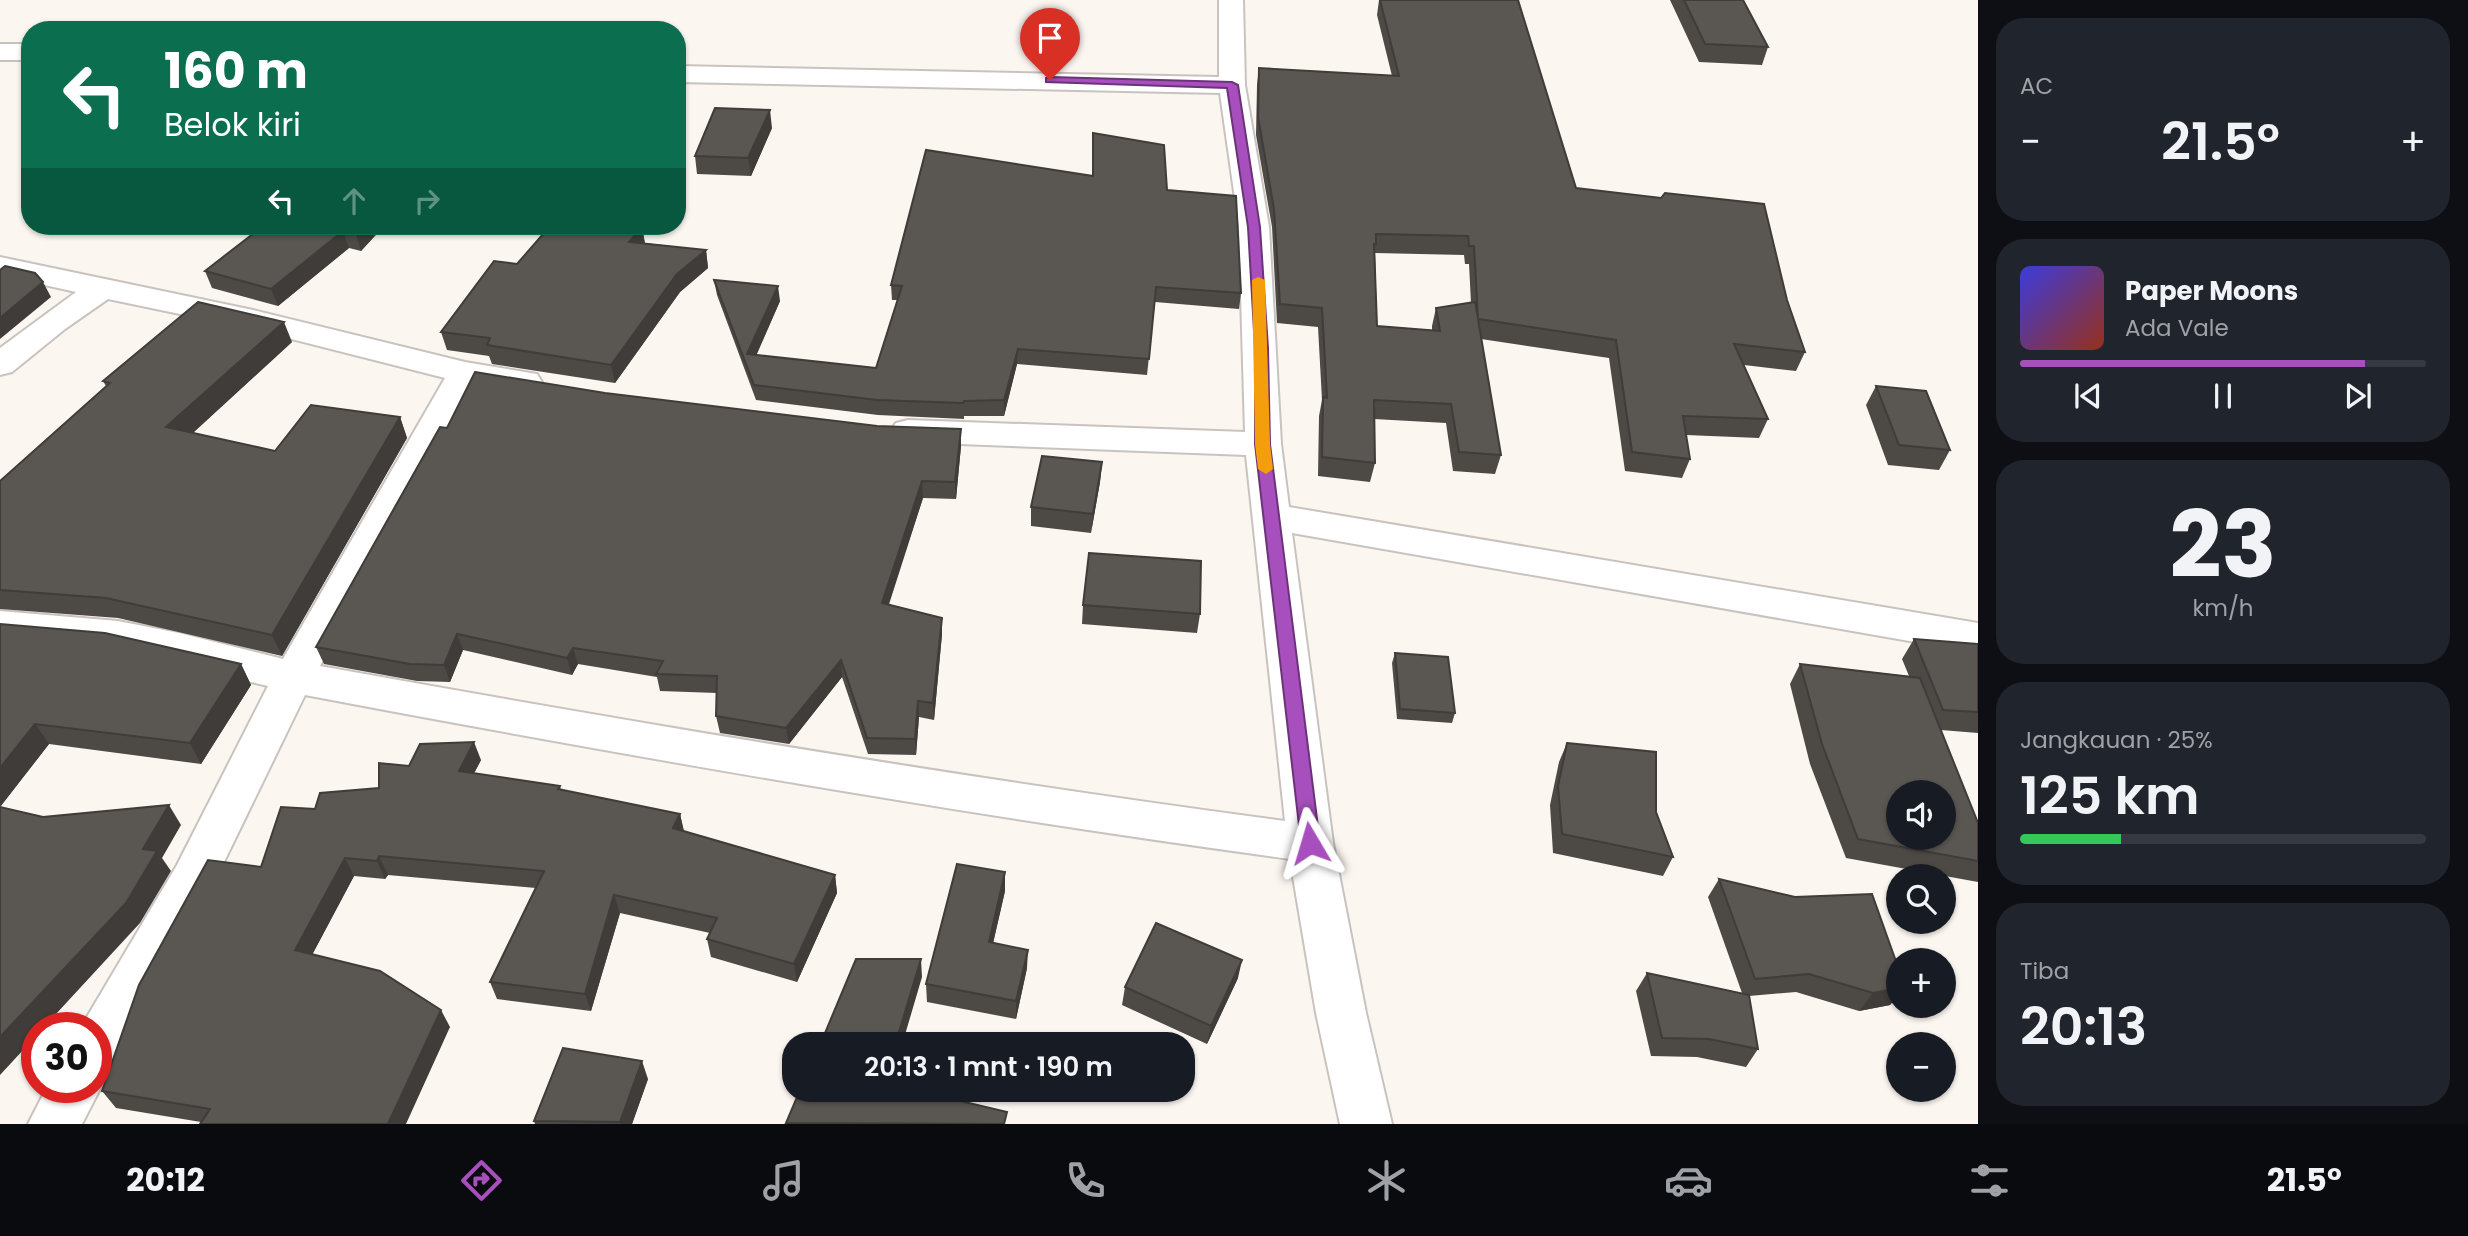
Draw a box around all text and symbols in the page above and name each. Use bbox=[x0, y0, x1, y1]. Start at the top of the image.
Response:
pin bbox=[1020, 8, 1080, 80]
icon: arrive bbox=[1031, 19, 1069, 57]
text: 160 m bbox=[164, 37, 308, 105]
icon: left bbox=[49, 49, 140, 140]
text: AC bbox=[2020, 70, 2053, 102]
text: Belok kiri bbox=[164, 102, 301, 147]
text: 21.5° bbox=[2161, 105, 2280, 178]
text: − bbox=[2020, 115, 2041, 168]
text: + bbox=[2400, 115, 2426, 168]
icon: left bbox=[262, 182, 300, 220]
icon: ahead bbox=[335, 182, 373, 220]
icon: right bbox=[408, 182, 446, 220]
text: Paper Moons bbox=[2125, 273, 2298, 309]
text: Ada Vale bbox=[2125, 312, 2229, 344]
icon: previous bbox=[2069, 377, 2107, 415]
icon: pause bbox=[2204, 377, 2242, 415]
icon: next bbox=[2339, 377, 2377, 415]
text: 23 bbox=[2169, 481, 2277, 609]
text: km/h bbox=[2192, 592, 2254, 624]
text: Jangkauan · 25% bbox=[2020, 724, 2213, 756]
text: 125 km bbox=[2020, 759, 2199, 832]
map controls bbox=[1886, 780, 1956, 1102]
button: sound bbox=[1886, 780, 1956, 850]
position arrow bbox=[1273, 806, 1347, 880]
button: search bbox=[1886, 864, 1956, 934]
button: + bbox=[1886, 948, 1956, 1018]
text: Tiba bbox=[2020, 955, 2069, 987]
text: 20:13 bbox=[2020, 990, 2147, 1063]
speed limit sign: 30 bbox=[21, 1012, 112, 1103]
button: − bbox=[1886, 1032, 1956, 1102]
text: 20:13 · 1 mnt · 190 m bbox=[864, 1049, 1113, 1085]
icon: directions bbox=[457, 1156, 506, 1205]
icon: music bbox=[759, 1156, 808, 1205]
icon: phone bbox=[1061, 1156, 1110, 1205]
icon: climate bbox=[1362, 1156, 1411, 1205]
icon: car bbox=[1664, 1156, 1713, 1205]
icon: filters bbox=[1965, 1156, 2014, 1205]
text: 20:12 bbox=[126, 1157, 205, 1202]
text: 21.5° bbox=[2267, 1157, 2342, 1202]

